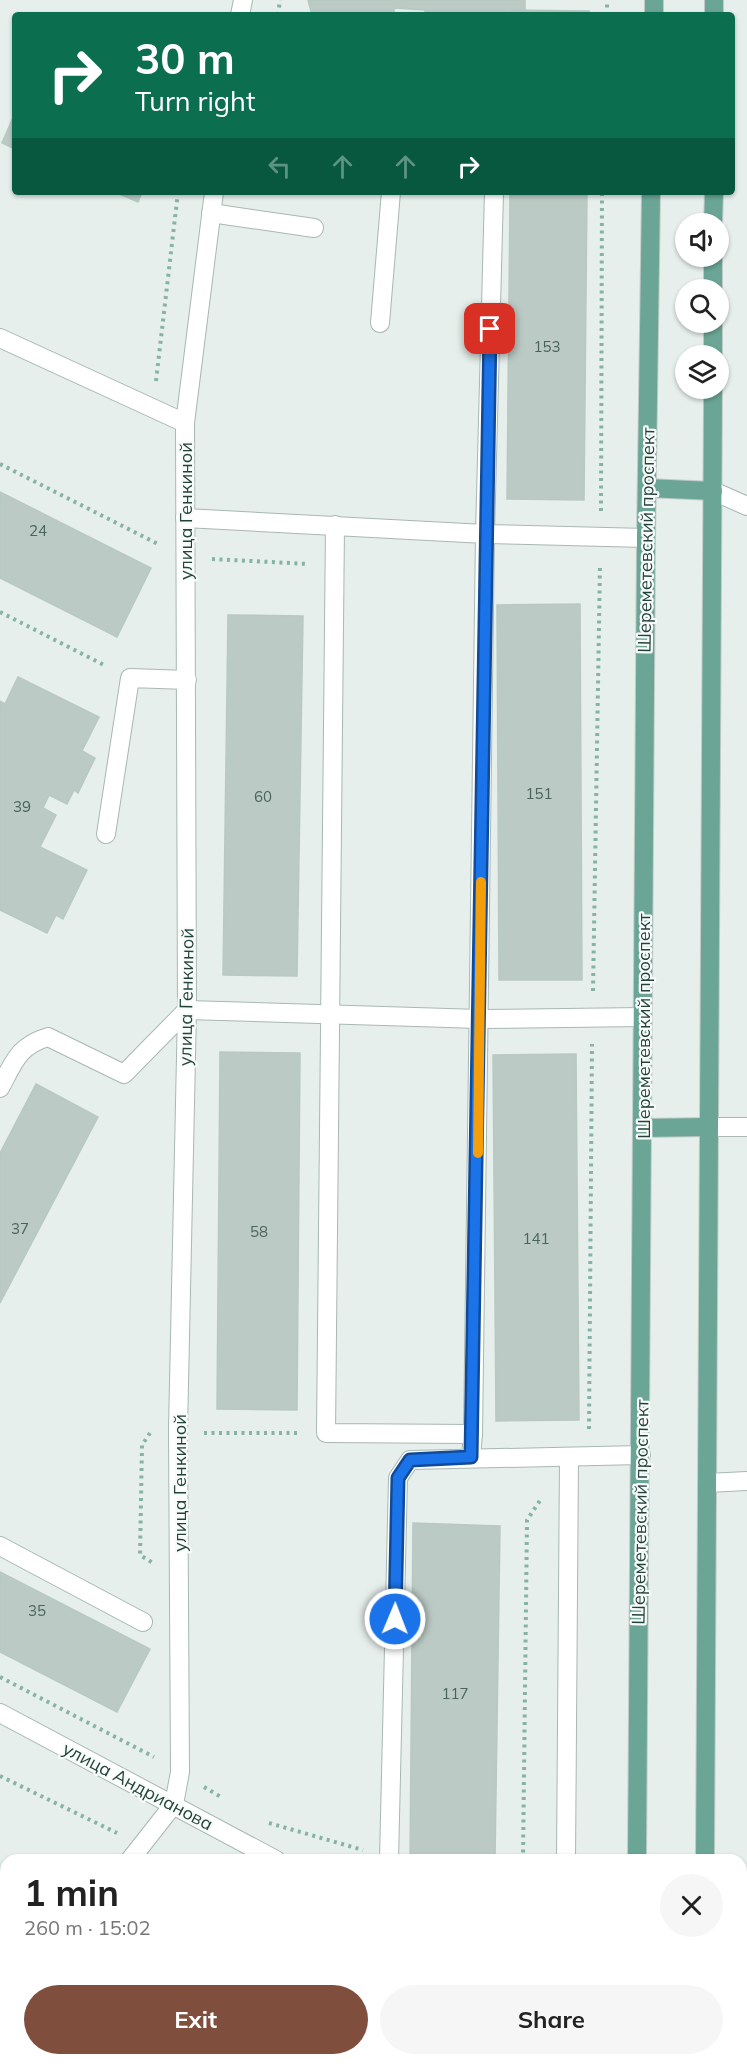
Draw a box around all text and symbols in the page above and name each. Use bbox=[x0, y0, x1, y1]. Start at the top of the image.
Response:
text: 30 m bbox=[135, 32, 235, 85]
icon: right bbox=[36, 36, 114, 114]
text: Turn right bbox=[135, 84, 255, 118]
icon: left bbox=[263, 150, 296, 183]
icon: ahead bbox=[326, 150, 359, 183]
icon: ahead bbox=[389, 150, 422, 183]
icon: right bbox=[452, 150, 485, 183]
map controls bbox=[675, 213, 729, 399]
button: sound bbox=[675, 213, 729, 267]
button: search bbox=[675, 279, 729, 333]
pin bbox=[464, 303, 515, 354]
icon: arrive bbox=[473, 312, 506, 345]
house number: 153 bbox=[533, 337, 561, 356]
button: layers bbox=[675, 345, 729, 399]
street label: Шереметевский проспект bbox=[633, 426, 659, 653]
street label: улица Генкиной bbox=[174, 442, 197, 580]
house number: 24 bbox=[29, 521, 47, 540]
house number: 151 bbox=[525, 784, 553, 803]
house number: 60 bbox=[254, 787, 272, 806]
house number: 39 bbox=[13, 797, 31, 816]
street label: Шереметевский проспект bbox=[632, 913, 655, 1139]
street label: улица Генкиной bbox=[173, 928, 199, 1066]
house number: 37 bbox=[11, 1219, 29, 1238]
house number: 58 bbox=[250, 1222, 268, 1241]
house number: 141 bbox=[522, 1229, 550, 1248]
street label: Шереметевский проспект bbox=[627, 1398, 653, 1625]
street label: улица Генкиной bbox=[168, 1414, 191, 1552]
position arrow bbox=[363, 1587, 427, 1651]
house number: 35 bbox=[28, 1601, 46, 1620]
house number: 117 bbox=[441, 1684, 469, 1703]
street label: улица Андрианова bbox=[59, 1737, 217, 1835]
text: 1 min bbox=[24, 1870, 119, 1915]
button: close bbox=[660, 1874, 723, 1937]
text: 260 m · 15:02 bbox=[24, 1915, 150, 1940]
button: Exit bbox=[24, 1985, 368, 2054]
button: Share bbox=[380, 1985, 723, 2054]

